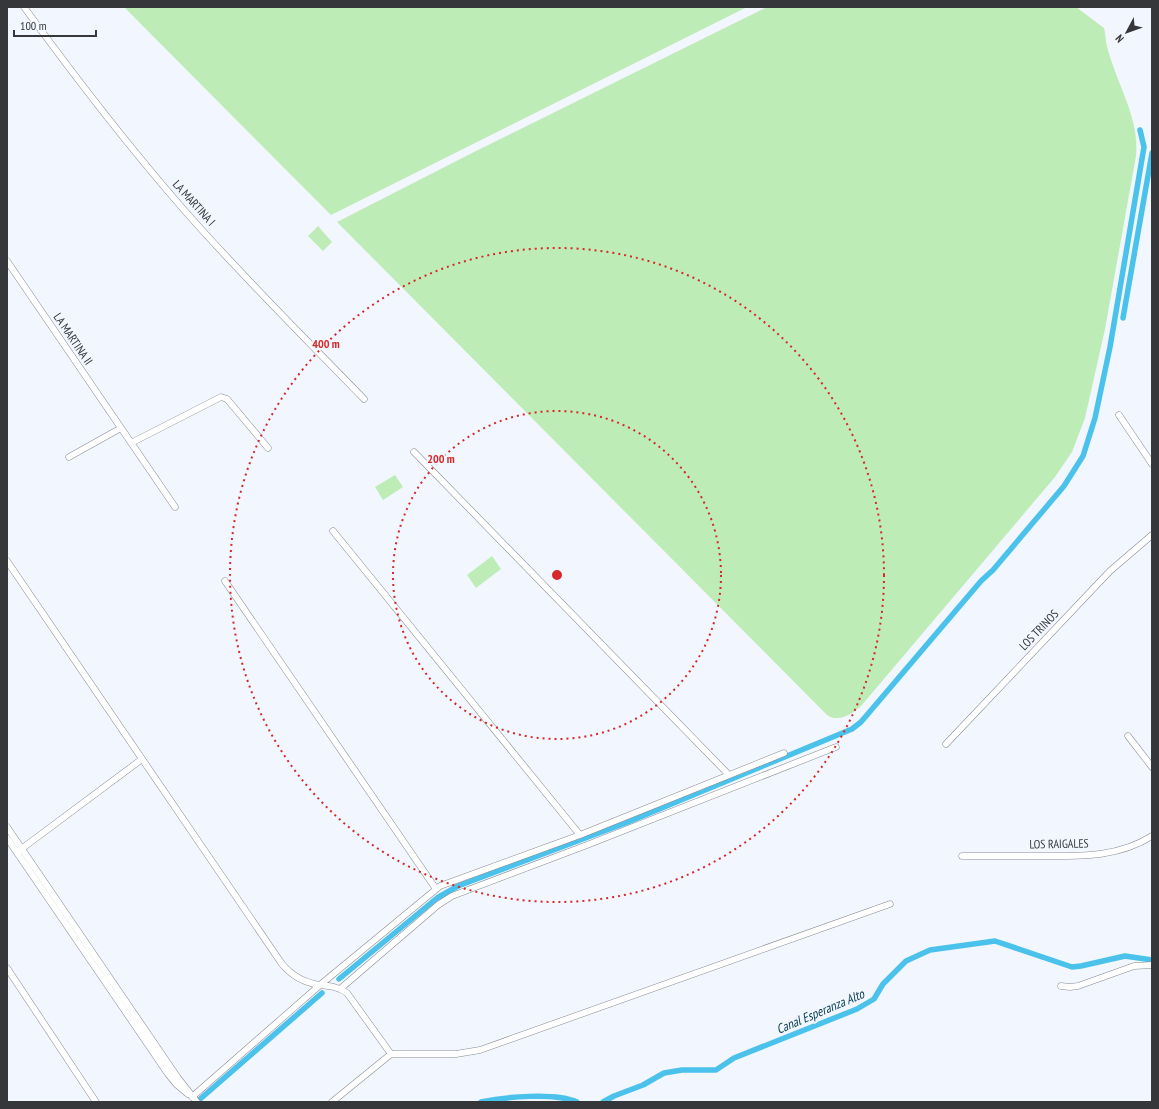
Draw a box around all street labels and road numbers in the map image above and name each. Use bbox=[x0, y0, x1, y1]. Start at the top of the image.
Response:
street label: LA MARTINA I bbox=[170, 177, 219, 229]
street label: LA MARTINA II bbox=[51, 310, 96, 368]
street label: LOS TRINOS bbox=[1016, 606, 1062, 653]
street label: LOS RAIGALES bbox=[1029, 835, 1089, 852]

